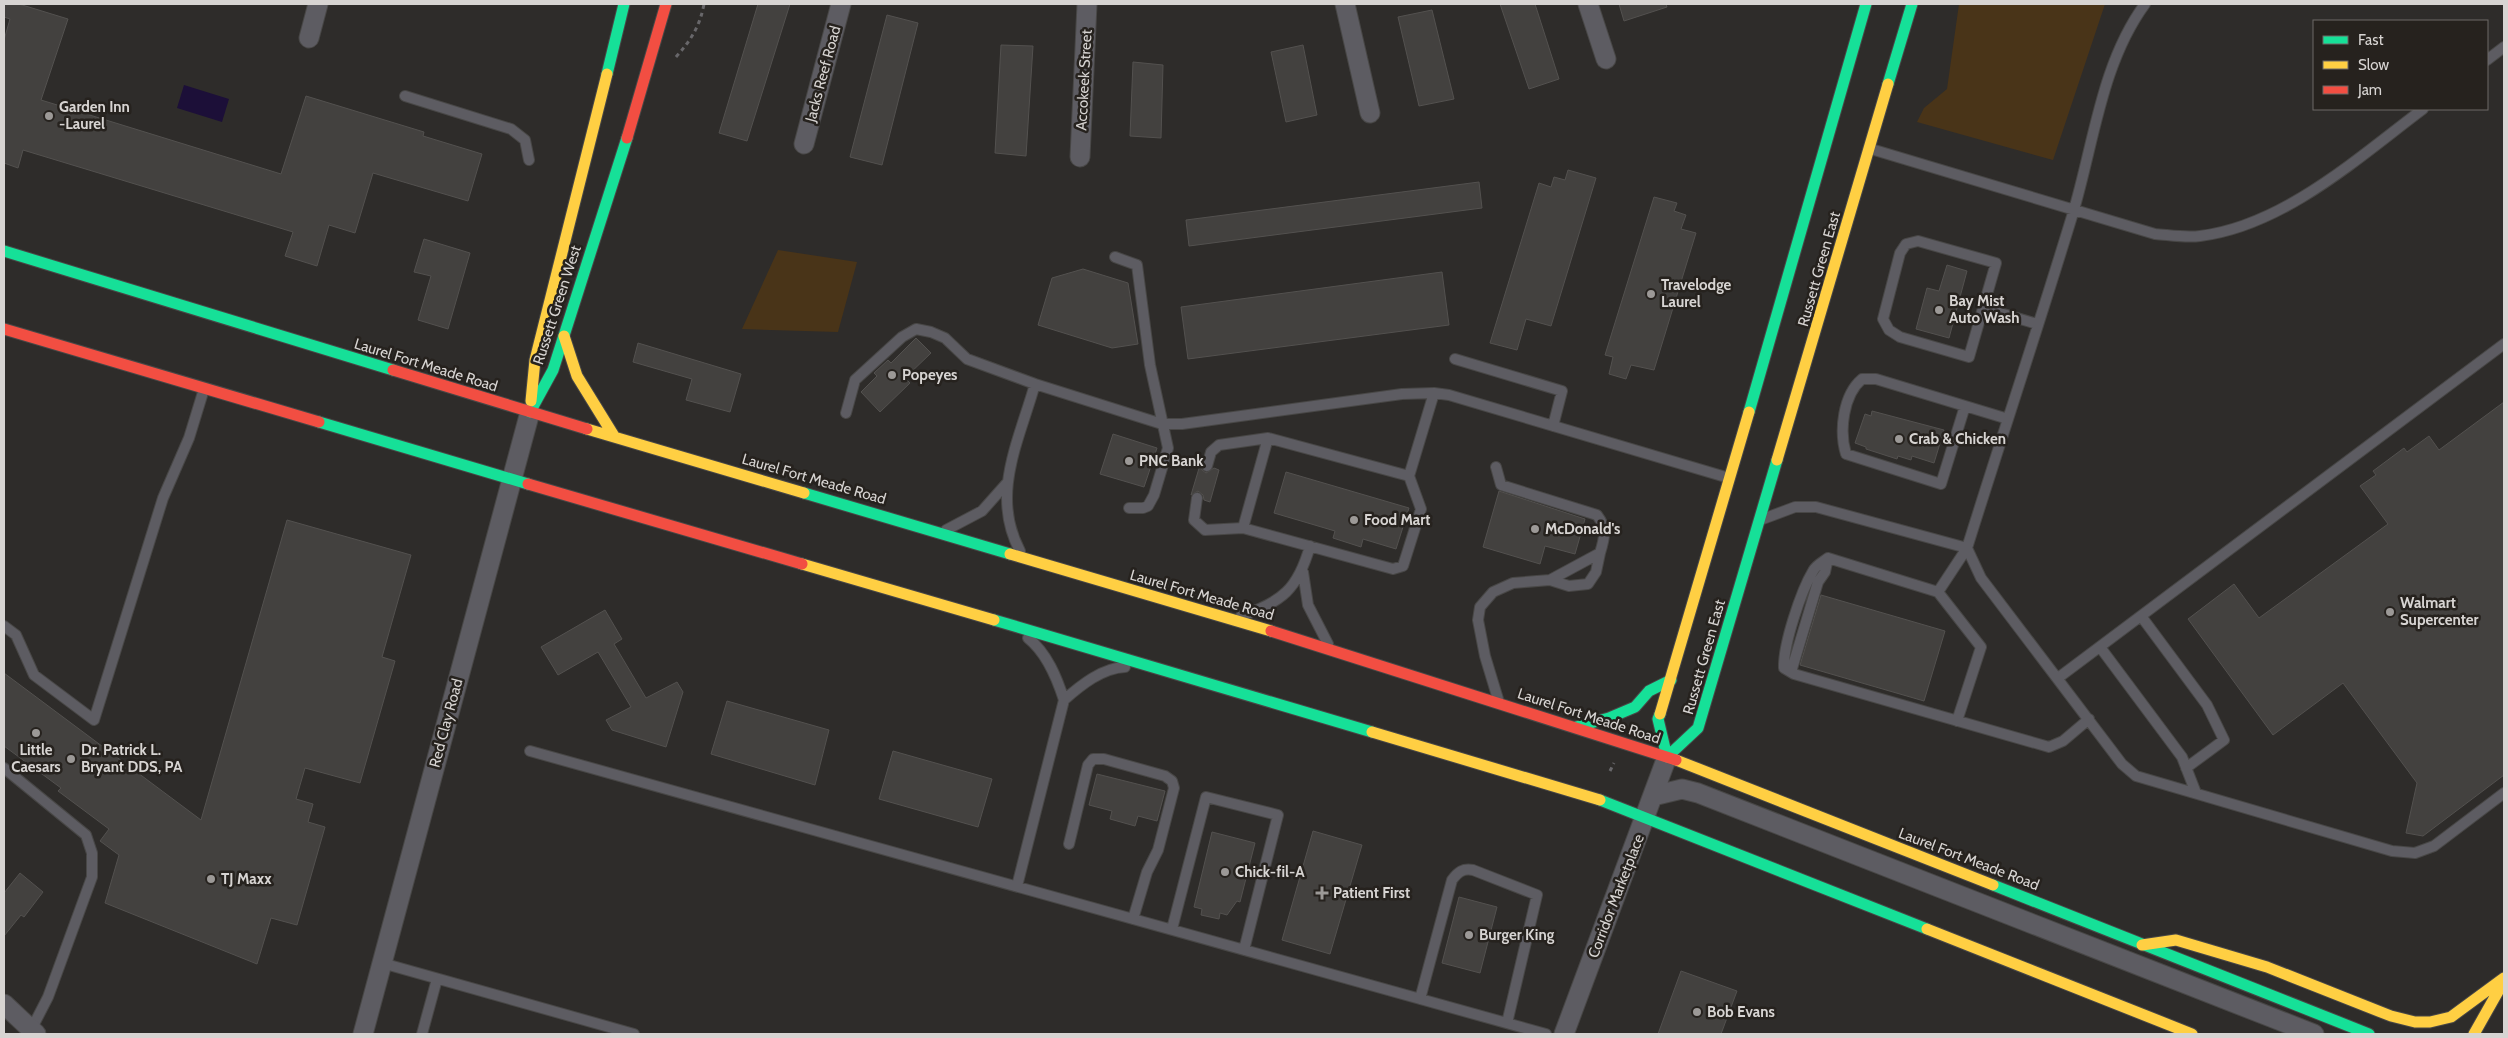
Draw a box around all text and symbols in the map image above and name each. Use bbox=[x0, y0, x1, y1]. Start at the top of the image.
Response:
legend bbox=[2313, 20, 2488, 110]
street label: Jacks Reef Road bbox=[801, 24, 845, 125]
street label: Accokeek Street bbox=[1072, 29, 1096, 131]
text: Fast bbox=[2358, 31, 2383, 49]
text: Slow bbox=[2358, 56, 2389, 74]
text: Jam bbox=[2357, 81, 2382, 99]
place label: Garden Inn -Laurel bbox=[59, 98, 130, 133]
marker: Garden Inn -Laurel bbox=[43, 110, 55, 122]
street label: Russett Green East bbox=[1794, 209, 1844, 329]
street label: Russett Green West bbox=[529, 243, 585, 367]
place label: Travelodge Laurel bbox=[1661, 276, 1732, 311]
marker: Travelodge Laurel bbox=[1645, 288, 1657, 300]
place label: Bay Mist Auto Wash bbox=[1949, 292, 2019, 327]
marker: Bay Mist Auto Wash bbox=[1933, 304, 1945, 316]
street label: Laurel Fort Meade Road bbox=[352, 335, 500, 395]
place label: Popeyes bbox=[902, 366, 957, 384]
marker: Popeyes bbox=[886, 369, 898, 381]
place label: Crab & Chicken bbox=[1909, 430, 2006, 448]
marker: Crab & Chicken bbox=[1893, 433, 1905, 445]
street label: Laurel Fort Meade Road bbox=[740, 450, 888, 508]
place label: PNC Bank bbox=[1139, 452, 1204, 470]
marker: PNC Bank bbox=[1123, 455, 1135, 467]
place label: Food Mart bbox=[1364, 511, 1430, 529]
marker: Food Mart bbox=[1348, 514, 1360, 526]
place label: McDonald's bbox=[1545, 520, 1620, 538]
marker: McDonald's bbox=[1529, 523, 1541, 535]
street label: Laurel Fort Meade Road bbox=[1128, 566, 1276, 624]
place label: Walmart Supercenter bbox=[2400, 594, 2479, 629]
street label: Russett Green East bbox=[1679, 597, 1729, 717]
marker: Walmart Supercenter bbox=[2384, 606, 2396, 618]
street label: Red Clay Road bbox=[425, 677, 467, 769]
street label: Laurel Fort Meade Road bbox=[1515, 684, 1663, 748]
marker: Little Caesars bbox=[30, 727, 42, 739]
place label: Little Caesars bbox=[11, 741, 61, 776]
place label: Dr. Patrick L. Bryant DDS, PA bbox=[81, 741, 183, 776]
marker: Dr. Patrick L. Bryant DDS, PA bbox=[65, 753, 77, 765]
street label: Laurel Fort Meade Road bbox=[1896, 824, 2042, 894]
street label: Corridor Marketplace bbox=[1584, 831, 1648, 960]
place label: Chick-fil-A bbox=[1235, 863, 1305, 881]
marker: Chick-fil-A bbox=[1219, 866, 1231, 878]
place label: TJ Maxx bbox=[221, 870, 272, 888]
marker: TJ Maxx bbox=[205, 873, 217, 885]
place label: Patient First bbox=[1333, 884, 1410, 902]
marker: Patient First bbox=[1315, 886, 1329, 900]
place label: Burger King bbox=[1479, 926, 1555, 944]
marker: Burger King bbox=[1463, 929, 1475, 941]
place label: Bob Evans bbox=[1707, 1003, 1775, 1021]
marker: Bob Evans bbox=[1691, 1006, 1703, 1018]

